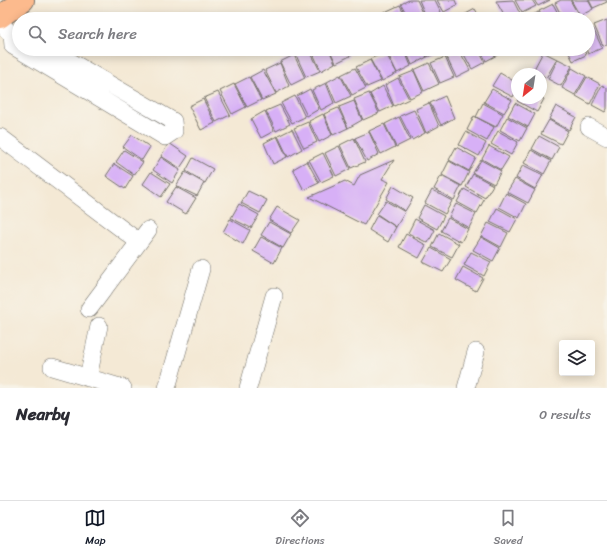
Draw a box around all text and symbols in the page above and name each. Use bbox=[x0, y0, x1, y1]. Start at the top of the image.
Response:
search box bbox=[12, 12, 595, 56]
text: Search here bbox=[58, 21, 137, 47]
icon: search bbox=[26, 23, 48, 45]
north arrow bbox=[511, 68, 547, 104]
map controls bbox=[559, 340, 595, 376]
button: layers bbox=[559, 340, 595, 376]
text: Nearby bbox=[16, 399, 70, 429]
text: 0 results bbox=[539, 403, 591, 426]
tab: Map bbox=[84, 507, 106, 550]
tab: Directions bbox=[275, 507, 325, 550]
tab: Saved bbox=[494, 507, 523, 550]

